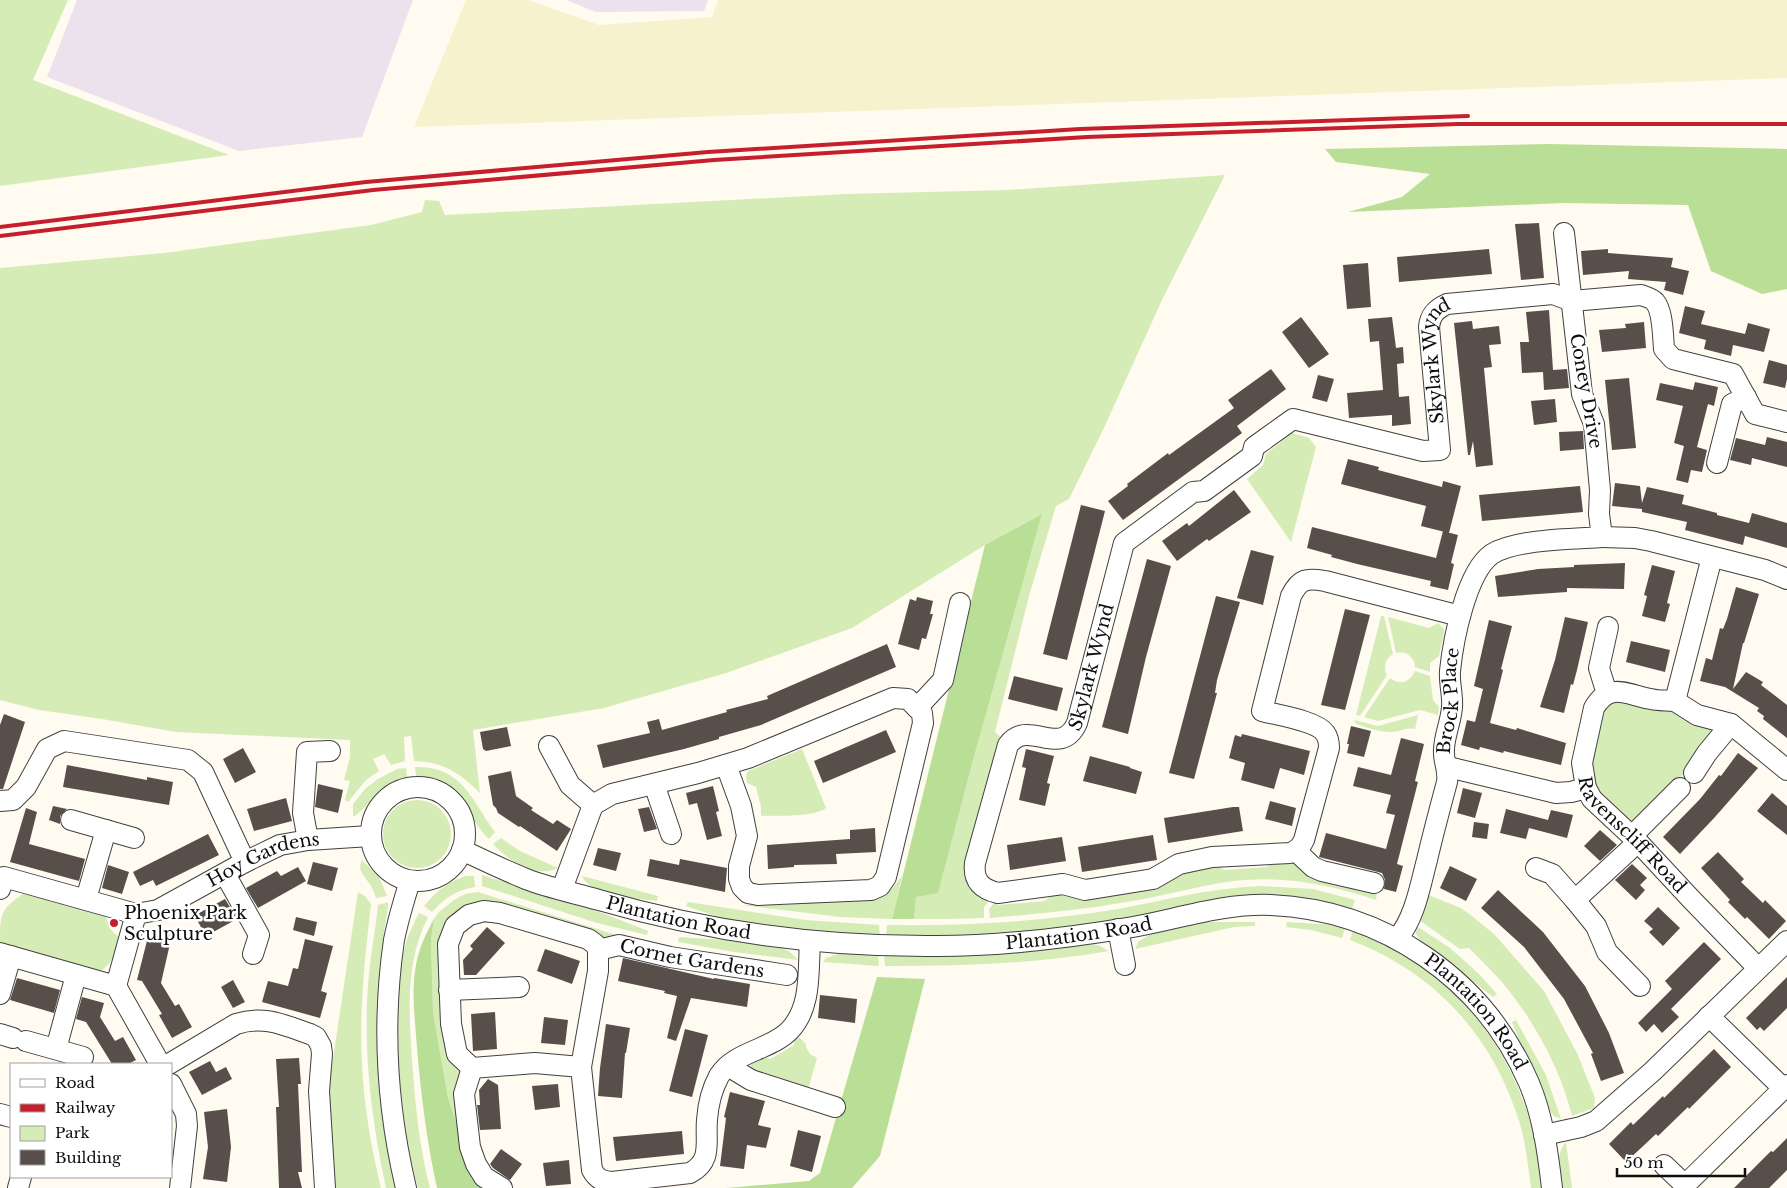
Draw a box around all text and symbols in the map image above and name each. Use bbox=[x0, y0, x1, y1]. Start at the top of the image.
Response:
street label: Skylark Wynd bbox=[1418, 293, 1454, 425]
street label: Coney Drive bbox=[1565, 332, 1607, 450]
street label: Skylark Wynd bbox=[1064, 601, 1119, 735]
street label: Brock Place bbox=[1433, 646, 1464, 755]
street label: Ravenscliff Road bbox=[1573, 775, 1691, 898]
street label: Hoy Gardens bbox=[203, 828, 320, 892]
street label: Plantation Road bbox=[604, 892, 753, 944]
place label: Phoenix Park Sculpture bbox=[124, 902, 247, 945]
street label: Plantation Road bbox=[1005, 913, 1154, 954]
marker: Phoenix Park Sculpture bbox=[108, 917, 120, 929]
street label: Cornet Gardens bbox=[618, 935, 766, 982]
street label: Plantation Road bbox=[1420, 949, 1532, 1073]
legend bbox=[10, 1063, 172, 1178]
text: Road bbox=[55, 1073, 95, 1092]
text: Railway bbox=[55, 1098, 116, 1117]
text: Park bbox=[55, 1123, 91, 1142]
scale bar bbox=[1617, 1146, 1744, 1178]
text: Building bbox=[55, 1148, 122, 1167]
text: 50 m bbox=[1624, 1153, 1664, 1172]

